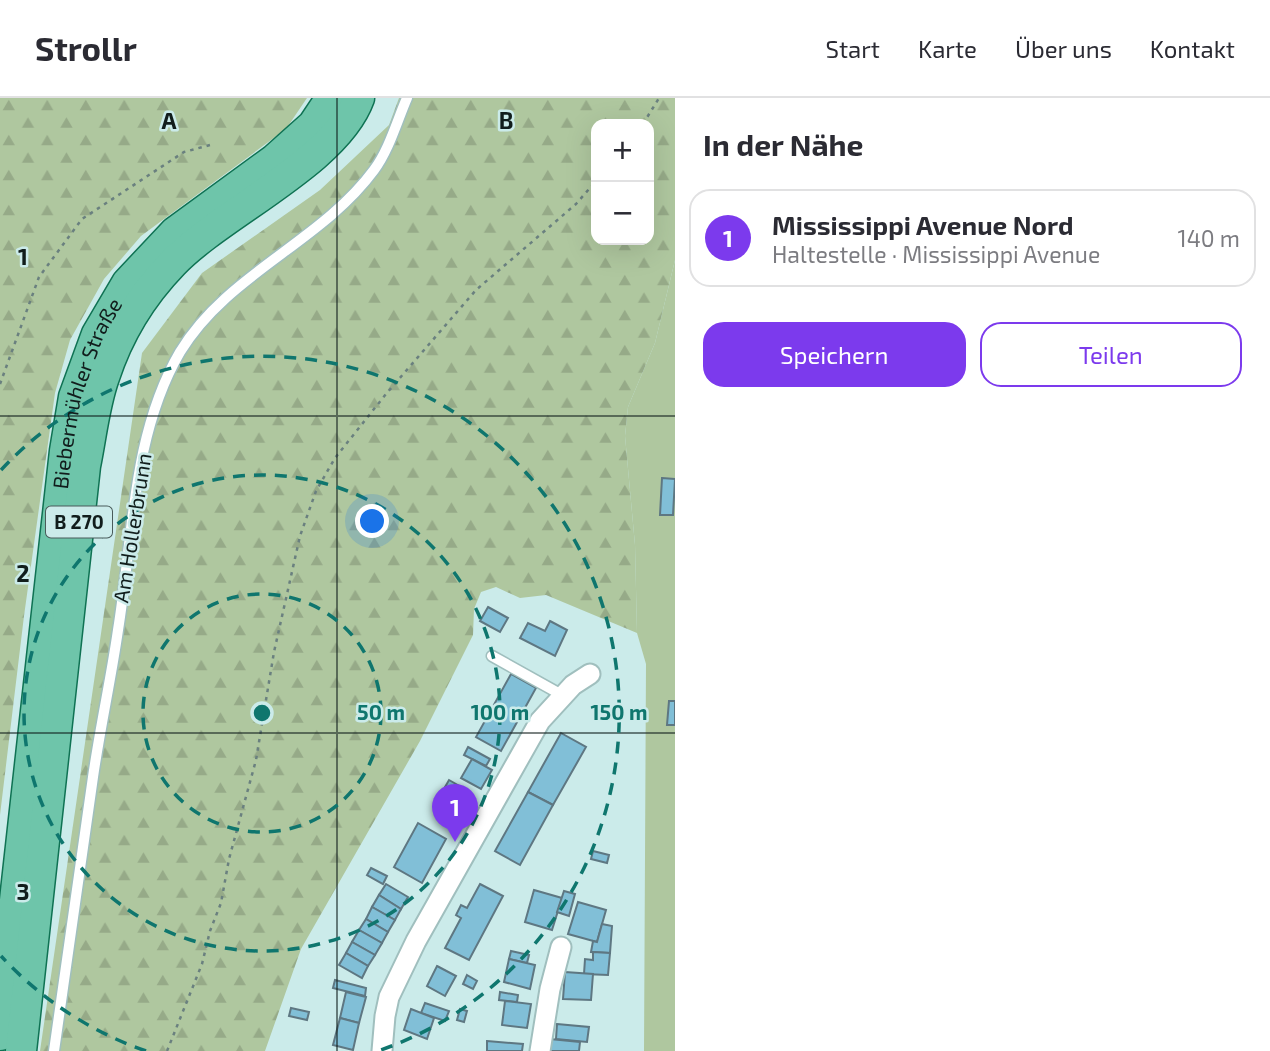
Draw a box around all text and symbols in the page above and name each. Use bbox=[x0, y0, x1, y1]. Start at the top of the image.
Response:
text: Strollr bbox=[35, 28, 137, 68]
text: Start bbox=[826, 34, 880, 63]
text: Karte bbox=[918, 34, 977, 63]
text: Über uns bbox=[1015, 34, 1112, 63]
text: Kontakt bbox=[1150, 34, 1235, 63]
text: A bbox=[161, 106, 177, 134]
text: B bbox=[499, 106, 513, 134]
map controls bbox=[591, 119, 654, 245]
button: + bbox=[591, 119, 654, 182]
text: In der Nähe bbox=[703, 126, 864, 162]
button: − bbox=[591, 182, 654, 245]
text: Mississippi Avenue Nord bbox=[772, 209, 1073, 240]
text: 1 bbox=[723, 224, 733, 252]
text: 140 m bbox=[1178, 224, 1240, 252]
text: Haltestelle · Mississippi Avenue bbox=[772, 240, 1100, 268]
text: 1 bbox=[18, 242, 28, 270]
street label: Biebermühler Straße bbox=[47, 293, 126, 490]
button: Speichern bbox=[703, 322, 966, 387]
button: Teilen bbox=[980, 322, 1242, 387]
street label: Am Hollerbrunn bbox=[107, 451, 156, 604]
your location bbox=[355, 504, 389, 538]
road number: B 270 bbox=[46, 506, 112, 538]
text: 2 bbox=[16, 559, 30, 587]
text: 50 m bbox=[357, 699, 405, 724]
text: 100 m bbox=[471, 699, 529, 724]
text: 150 m bbox=[591, 699, 647, 724]
centre of rings bbox=[250, 701, 274, 725]
pin: 1 bbox=[432, 784, 478, 842]
text: 3 bbox=[16, 877, 30, 905]

